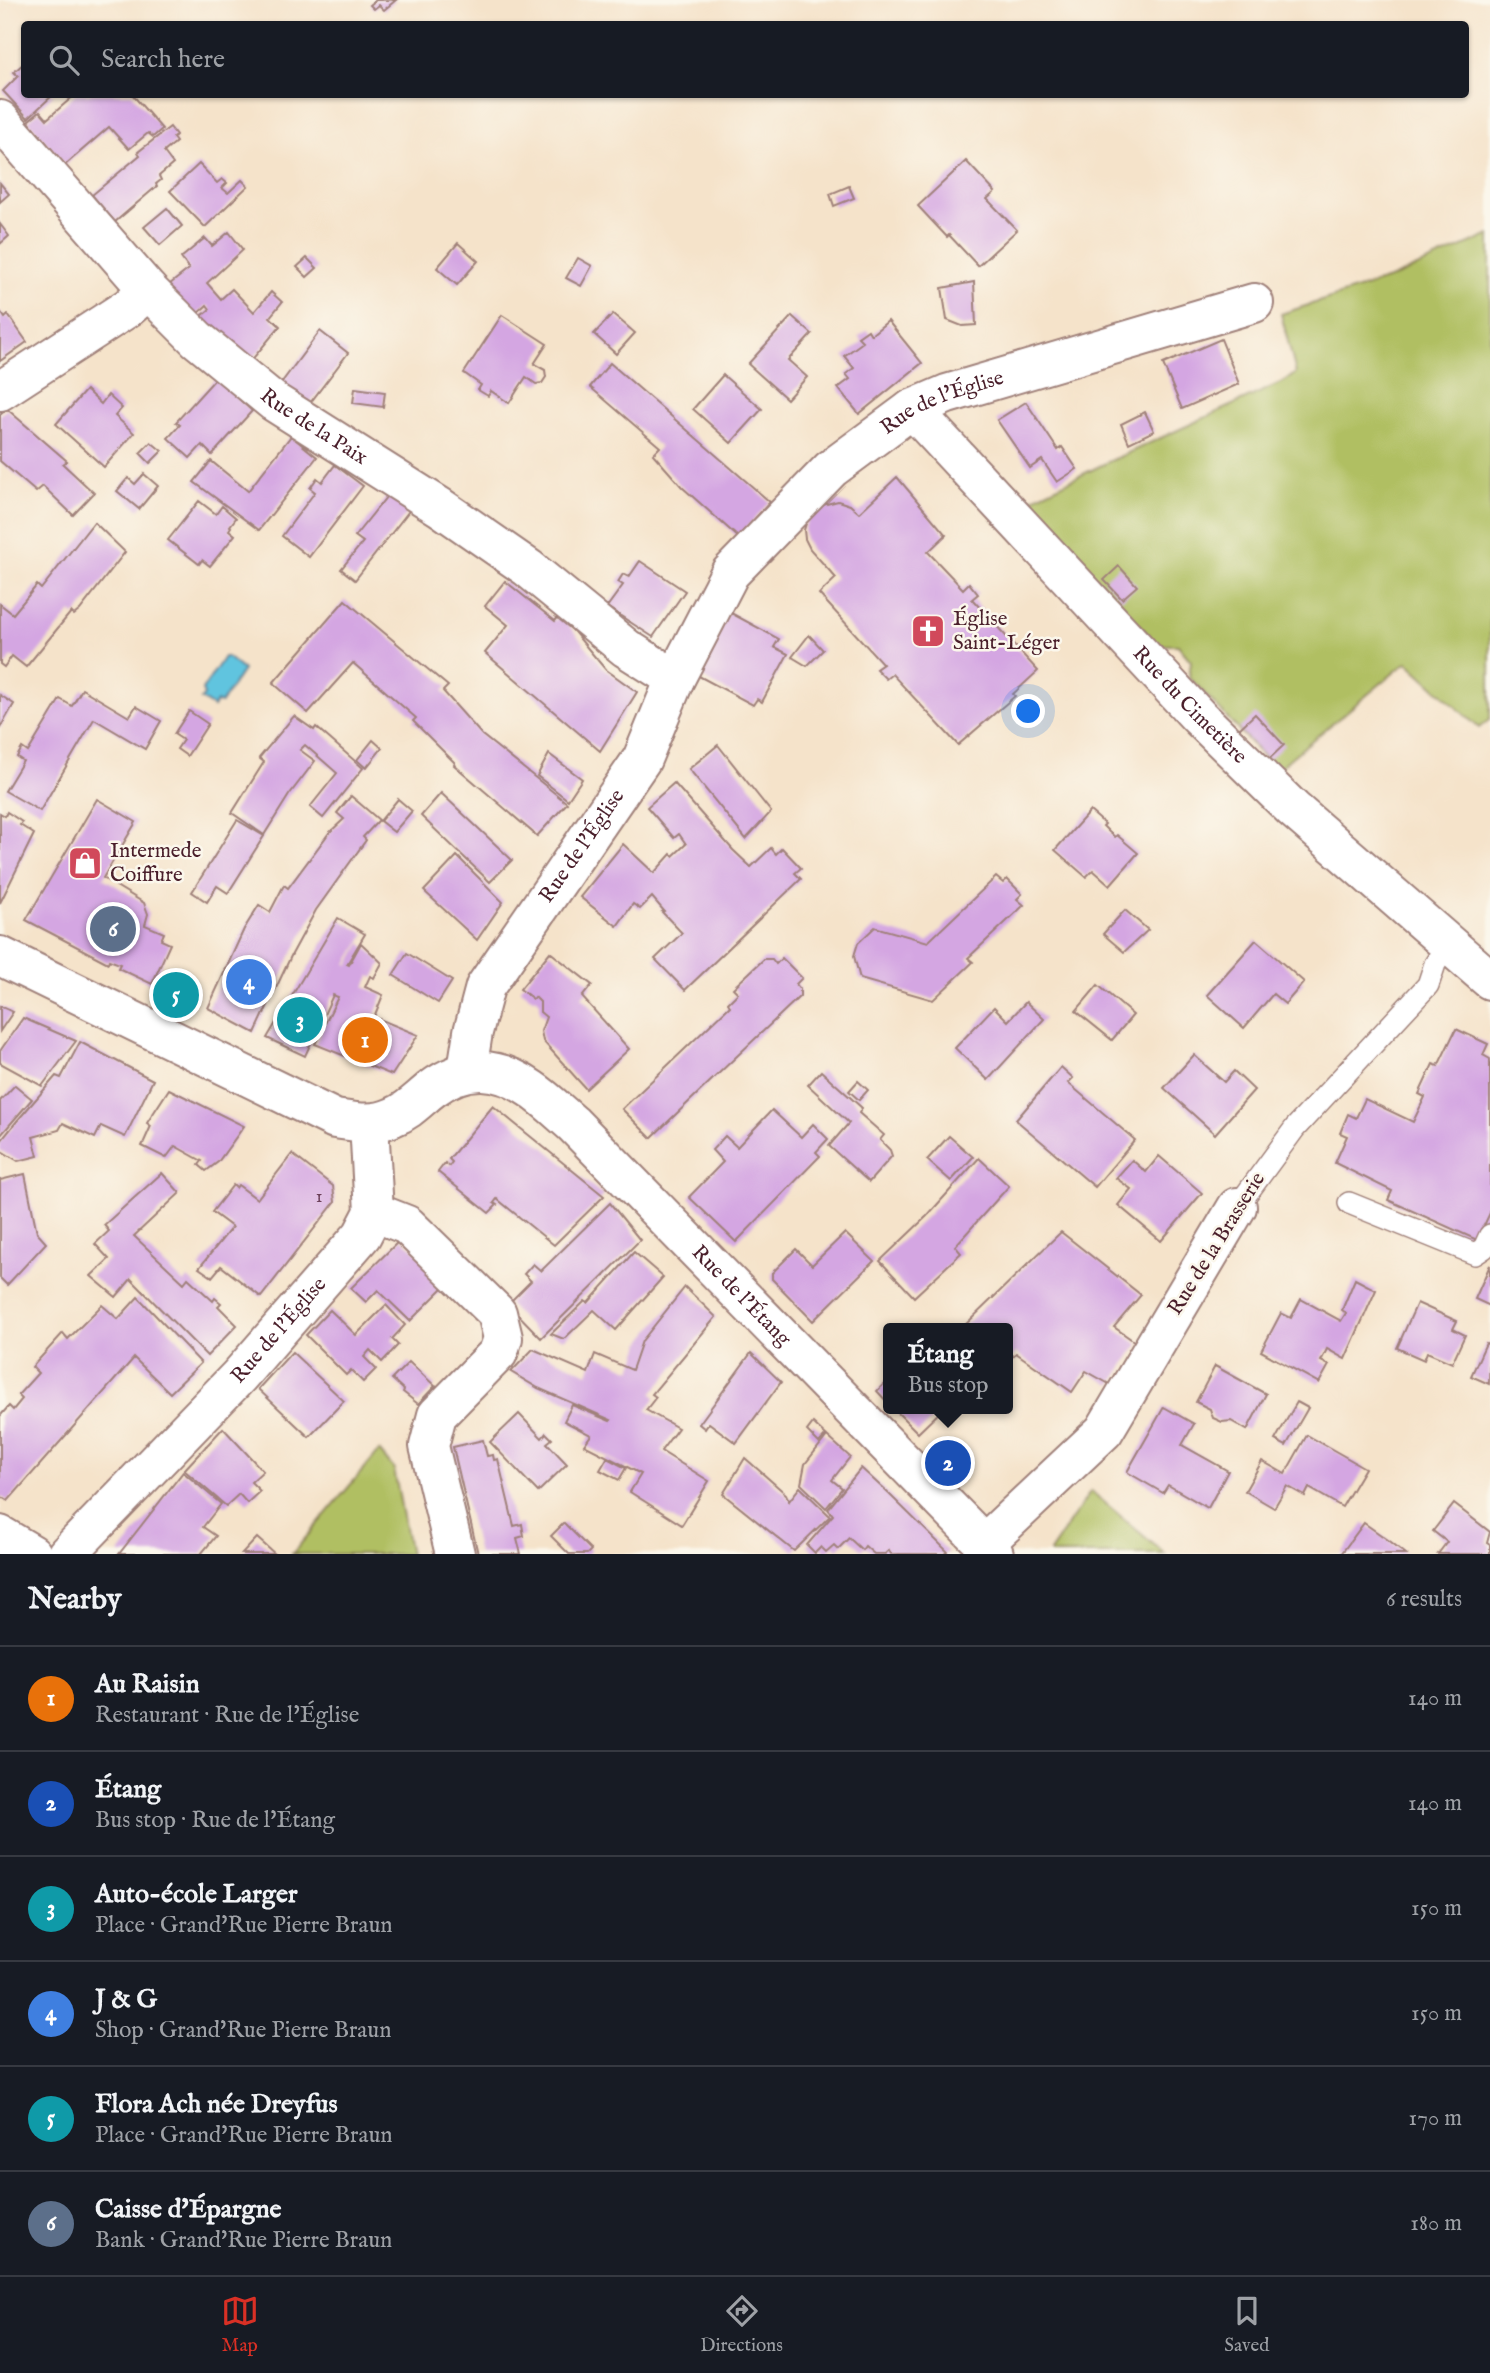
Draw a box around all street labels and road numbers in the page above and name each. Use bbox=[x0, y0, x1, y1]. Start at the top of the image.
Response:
street label: Rue de l'Église bbox=[875, 364, 1007, 441]
street label: Rue de la Paix bbox=[254, 382, 373, 471]
street label: Rue du Cimetière bbox=[1126, 641, 1253, 770]
street label: Rue de l'Église bbox=[533, 784, 631, 908]
street label: Rue de la Brasserie bbox=[1162, 1167, 1272, 1321]
street label: Rue de l'Étang bbox=[686, 1239, 797, 1353]
street label: Rue de l'Église bbox=[225, 1271, 333, 1389]

